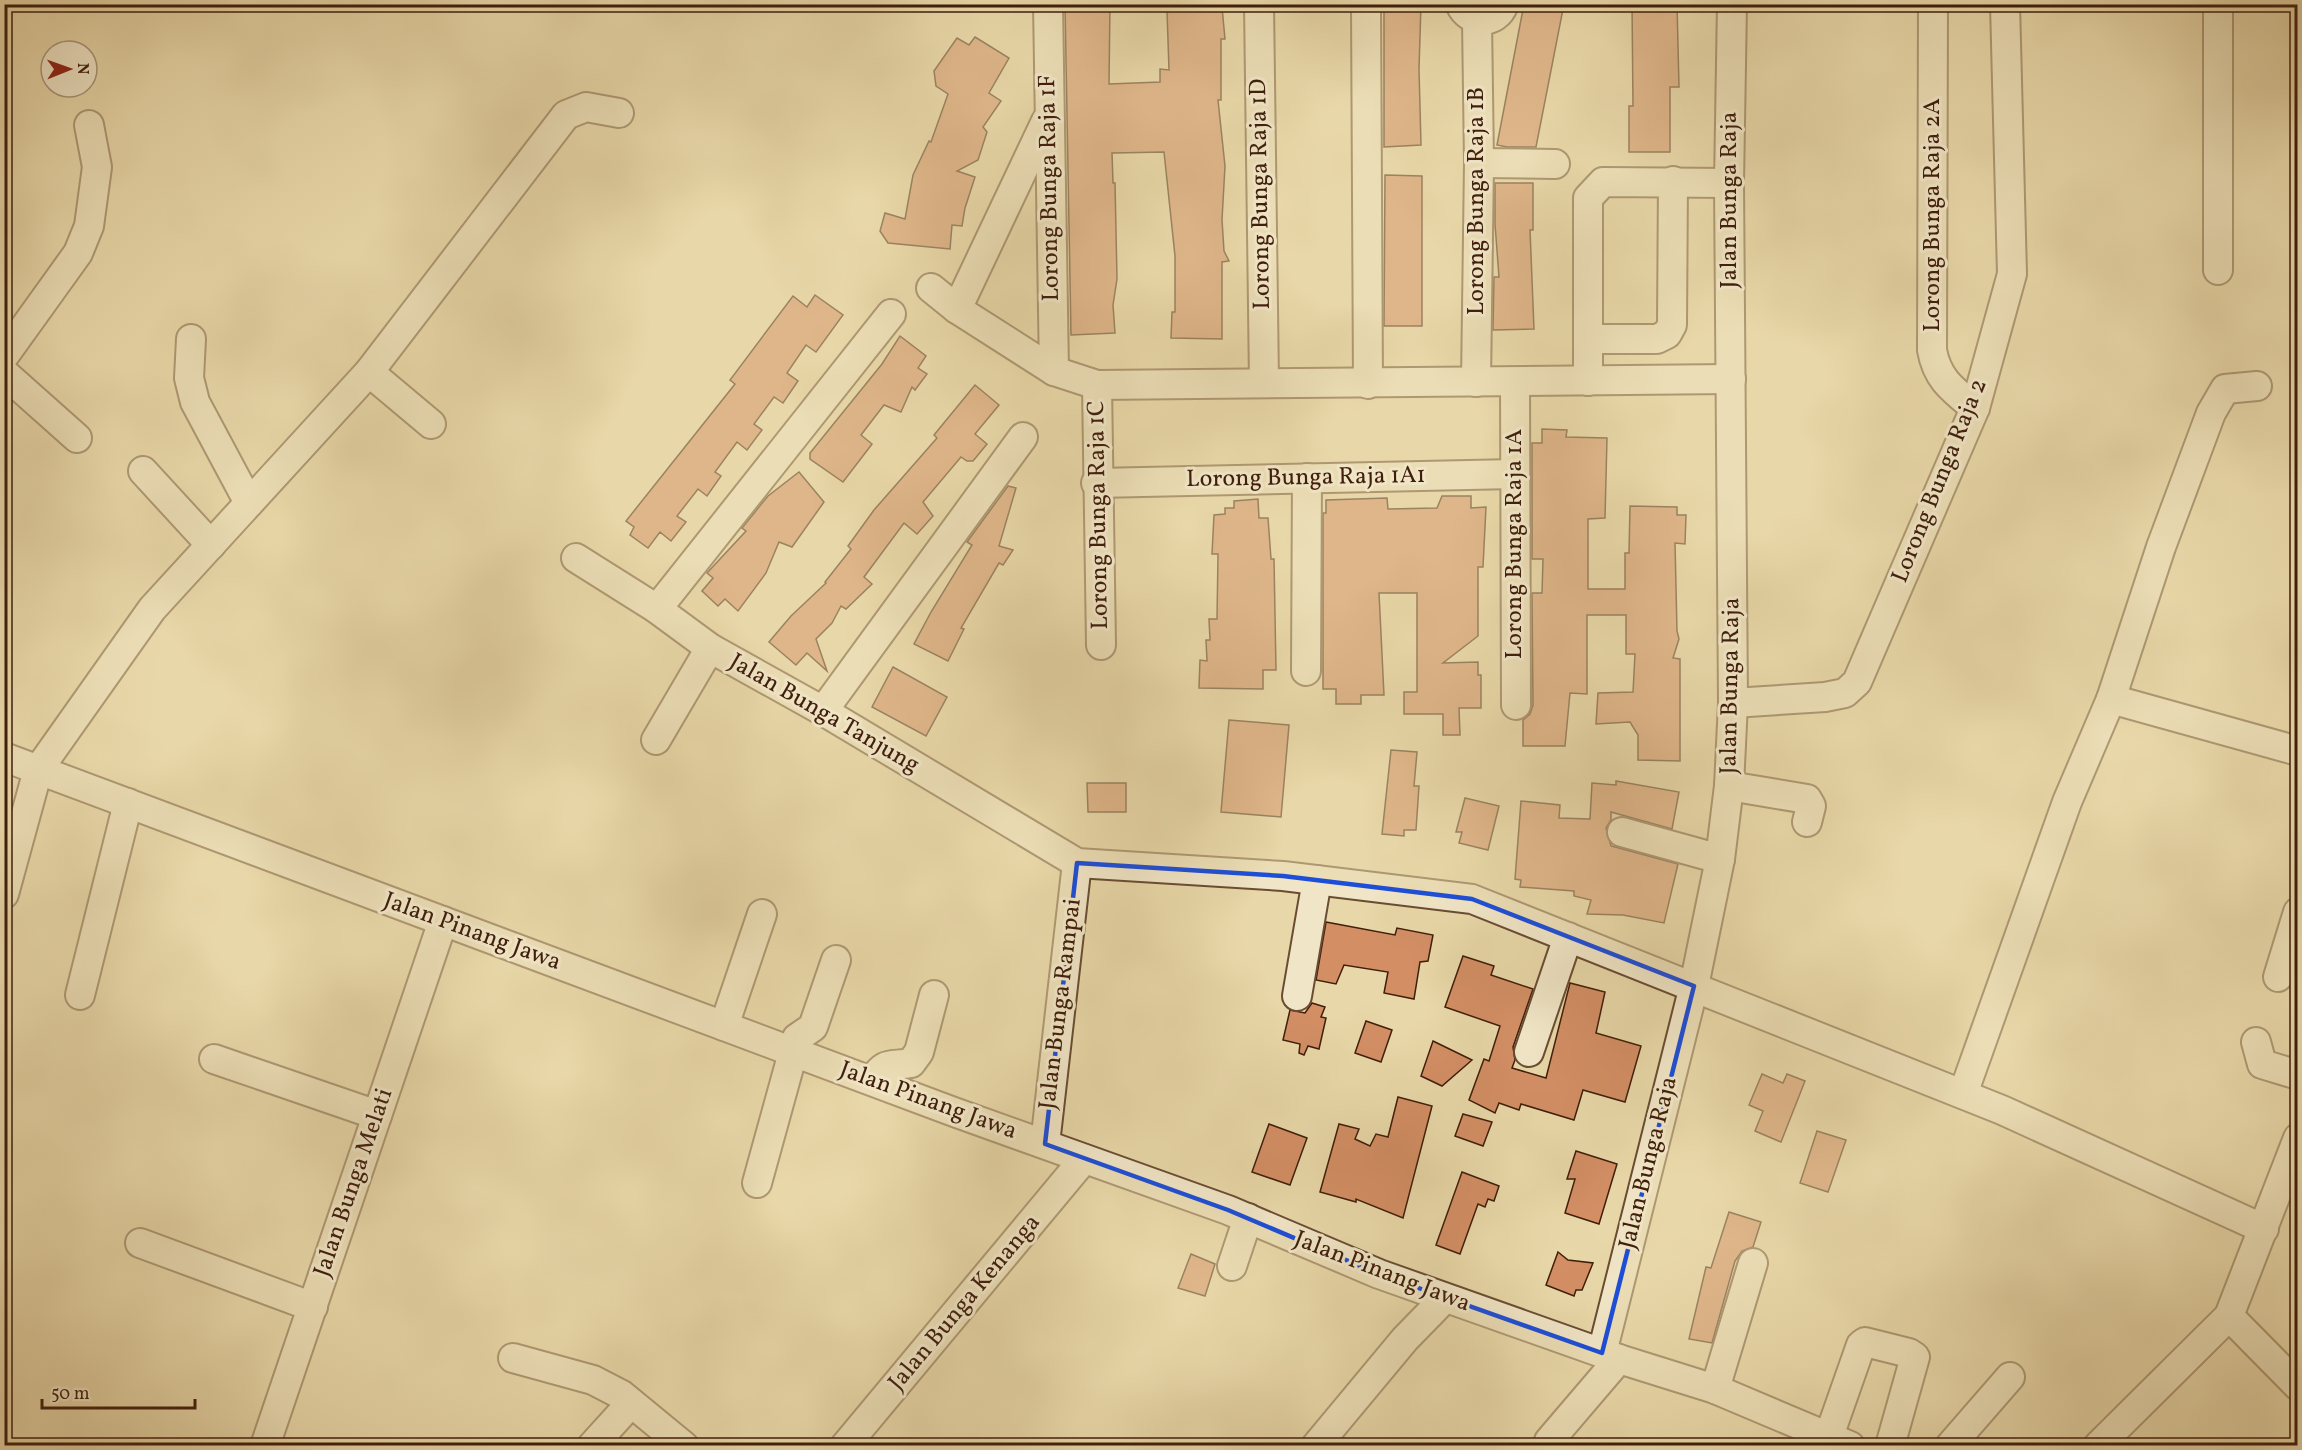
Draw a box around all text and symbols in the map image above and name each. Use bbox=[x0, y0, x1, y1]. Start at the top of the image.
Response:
north arrow bbox=[39, 39, 99, 99]
text: N bbox=[71, 63, 93, 75]
street label: Lorong Bunga Raja 1F bbox=[1031, 74, 1069, 302]
street label: Lorong Bunga Raja 1D bbox=[1242, 78, 1280, 310]
street label: Lorong Bunga Raja 1B bbox=[1460, 87, 1494, 315]
street label: Lorong Bunga Raja 2A bbox=[1916, 98, 1950, 332]
street label: Jalan Bunga Raja bbox=[1713, 111, 1747, 289]
street label: Lorong Bunga Raja 2 bbox=[1884, 374, 1996, 588]
street label: Lorong Bunga Raja 1C bbox=[1080, 400, 1118, 630]
street label: Lorong Bunga Raja 1A bbox=[1498, 429, 1532, 659]
street label: Lorong Bunga Raja 1A1 bbox=[1186, 459, 1426, 497]
street label: Jalan Bunga Raja bbox=[1712, 597, 1750, 775]
street label: Jalan Bunga Tanjung bbox=[722, 646, 926, 782]
street label: Jalan Pinang Jawa bbox=[379, 884, 565, 980]
street label: Jalan Bunga Rampai bbox=[1031, 896, 1091, 1112]
street label: Jalan Pinang Jawa bbox=[835, 1053, 1021, 1149]
street label: Jalan Bunga Raja bbox=[1611, 1073, 1687, 1253]
street label: Jalan Bunga Melati bbox=[306, 1084, 402, 1282]
street label: Jalan Bunga Kenanga bbox=[881, 1207, 1049, 1399]
street label: Jalan Pinang Jawa bbox=[1289, 1223, 1475, 1321]
scale bar bbox=[42, 1372, 195, 1410]
text: 50 m bbox=[51, 1382, 90, 1407]

